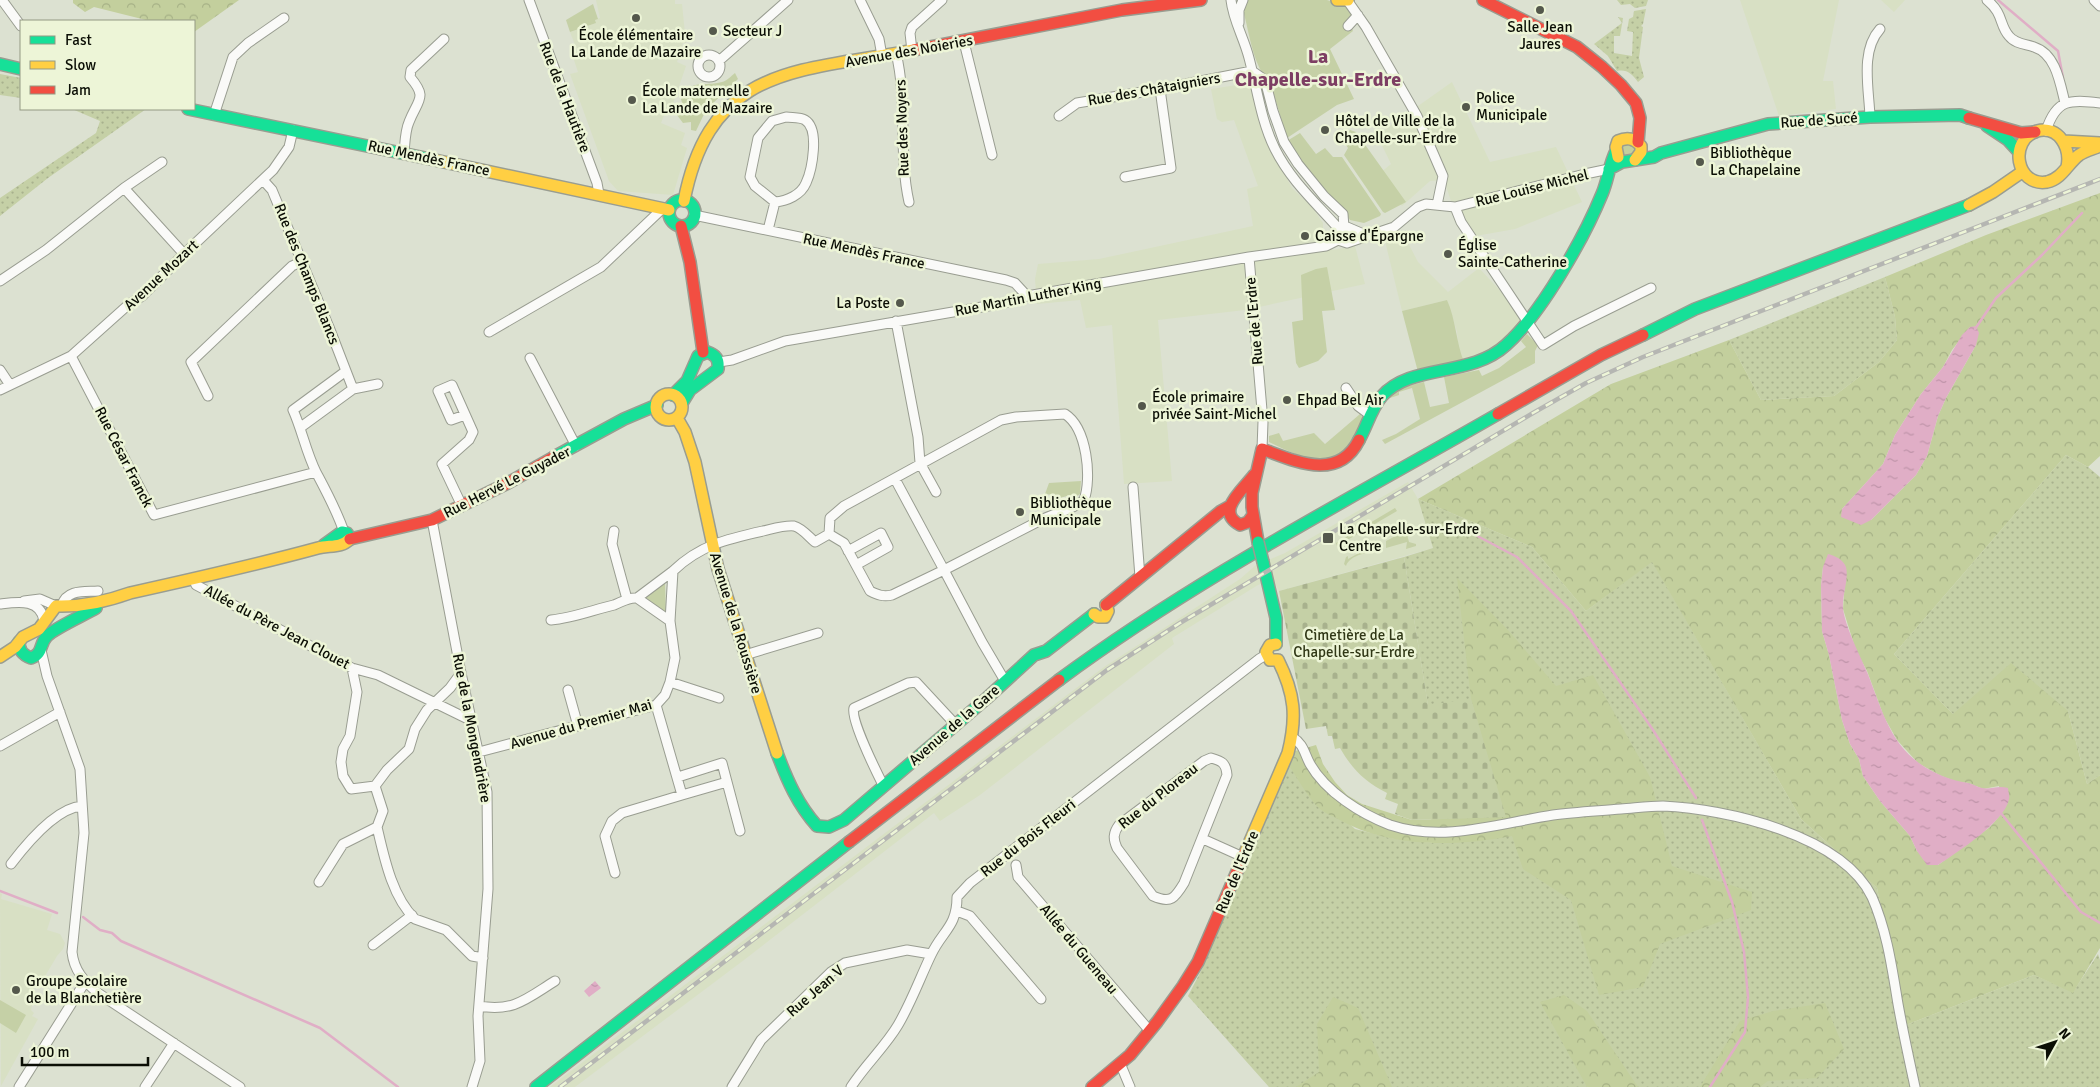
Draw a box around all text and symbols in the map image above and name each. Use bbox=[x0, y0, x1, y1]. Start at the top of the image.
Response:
marker: Salle Jean Jaures bbox=[1534, 4, 1546, 16]
marker: École élémentaire La Lande de Mazaire bbox=[630, 12, 642, 24]
place label: Salle Jean Jaures bbox=[1507, 18, 1573, 53]
legend bbox=[20, 20, 195, 110]
place label: Secteur J bbox=[723, 22, 782, 40]
place label: École élémentaire La Lande de Mazaire bbox=[571, 25, 701, 61]
marker: Secteur J bbox=[707, 25, 719, 37]
text: Fast bbox=[65, 31, 92, 49]
street label: Avenue des Noieries bbox=[844, 31, 975, 71]
street label: Rue de la Hautière bbox=[536, 39, 594, 155]
district label: La Chapelle-sur-Erdre bbox=[1235, 44, 1401, 92]
text: Slow bbox=[65, 56, 96, 74]
street label: Rue des Châtaigniers bbox=[1086, 68, 1222, 110]
street label: Rue des Noyers bbox=[891, 79, 913, 177]
text: Jam bbox=[65, 81, 91, 99]
place label: École maternelle La Lande de Mazaire bbox=[642, 81, 772, 117]
place label: Police Municipale bbox=[1476, 89, 1547, 124]
marker: École maternelle La Lande de Mazaire bbox=[626, 94, 638, 106]
marker: Police Municipale bbox=[1460, 101, 1472, 113]
street label: Rue de Sucé bbox=[1780, 108, 1858, 132]
place label: Hôtel de Ville de la Chapelle-sur-Erdre bbox=[1335, 112, 1457, 147]
marker: Hôtel de Ville de la Chapelle-sur-Erdre bbox=[1319, 124, 1331, 136]
street label: Rue Mendès France bbox=[367, 136, 491, 180]
place label: Bibliothèque La Chapelaine bbox=[1710, 144, 1801, 179]
marker: Bibliothèque La Chapelaine bbox=[1694, 156, 1706, 168]
street label: Rue Louise Michel bbox=[1474, 165, 1590, 211]
street label: Rue des Champs Blancs bbox=[270, 201, 344, 348]
place label: Caisse d'Épargne bbox=[1315, 226, 1424, 245]
street label: Rue Mendès France bbox=[802, 229, 926, 273]
marker: Caisse d'Épargne bbox=[1299, 230, 1311, 242]
place label: Église Sainte-Catherine bbox=[1458, 235, 1567, 271]
street label: Avenue Mozart bbox=[120, 236, 202, 314]
marker: Église Sainte-Catherine bbox=[1442, 248, 1454, 260]
street label: Rue Martin Luther King bbox=[953, 274, 1103, 320]
street label: Rue de l'Erdre bbox=[1241, 276, 1267, 366]
place label: La Poste bbox=[836, 294, 890, 312]
marker: La Poste bbox=[894, 297, 906, 309]
place label: École primaire privée Saint-Michel bbox=[1152, 387, 1277, 423]
place label: Ehpad Bel Air bbox=[1297, 391, 1384, 409]
marker: Ehpad Bel Air bbox=[1281, 394, 1293, 406]
marker: École primaire privée Saint-Michel bbox=[1136, 400, 1148, 412]
street label: Rue César Franck bbox=[91, 404, 157, 511]
street label: Rue Hervé Le Guyader bbox=[440, 442, 574, 522]
place label: Bibliothèque Municipale bbox=[1030, 494, 1112, 529]
marker: Bibliothèque Municipale bbox=[1014, 506, 1026, 518]
place label: La Chapelle-sur-Erdre Centre bbox=[1339, 520, 1479, 555]
marker: La Chapelle-sur-Erdre Centre bbox=[1321, 531, 1335, 545]
street label: Avenue de la Roussière bbox=[706, 550, 766, 696]
street label: Allée du Père Jean Clouet bbox=[201, 581, 353, 673]
park label: Cimetière de La Chapelle-sur-Erdre bbox=[1293, 626, 1415, 661]
street label: Rue de la Mongendrière bbox=[449, 652, 495, 804]
street label: Avenue de la Gare bbox=[905, 681, 1003, 769]
street label: Avenue du Premier Mai bbox=[508, 695, 654, 753]
street label: Rue du Ploreau bbox=[1115, 759, 1201, 833]
street label: Rue du Bois Fleuri bbox=[977, 795, 1079, 881]
street label: Rue de l'Erdre bbox=[1212, 828, 1262, 916]
street label: Allée du Gueneau bbox=[1036, 900, 1122, 998]
street label: Rue Jean V bbox=[783, 961, 847, 1021]
place label: Groupe Scolaire de la Blanchetière bbox=[26, 972, 142, 1007]
marker: Groupe Scolaire de la Blanchetière bbox=[10, 984, 22, 996]
north arrow bbox=[2030, 1017, 2080, 1067]
text: N bbox=[2055, 1025, 2074, 1043]
scale bar bbox=[22, 1034, 149, 1066]
text: 100 m bbox=[30, 1043, 70, 1061]

